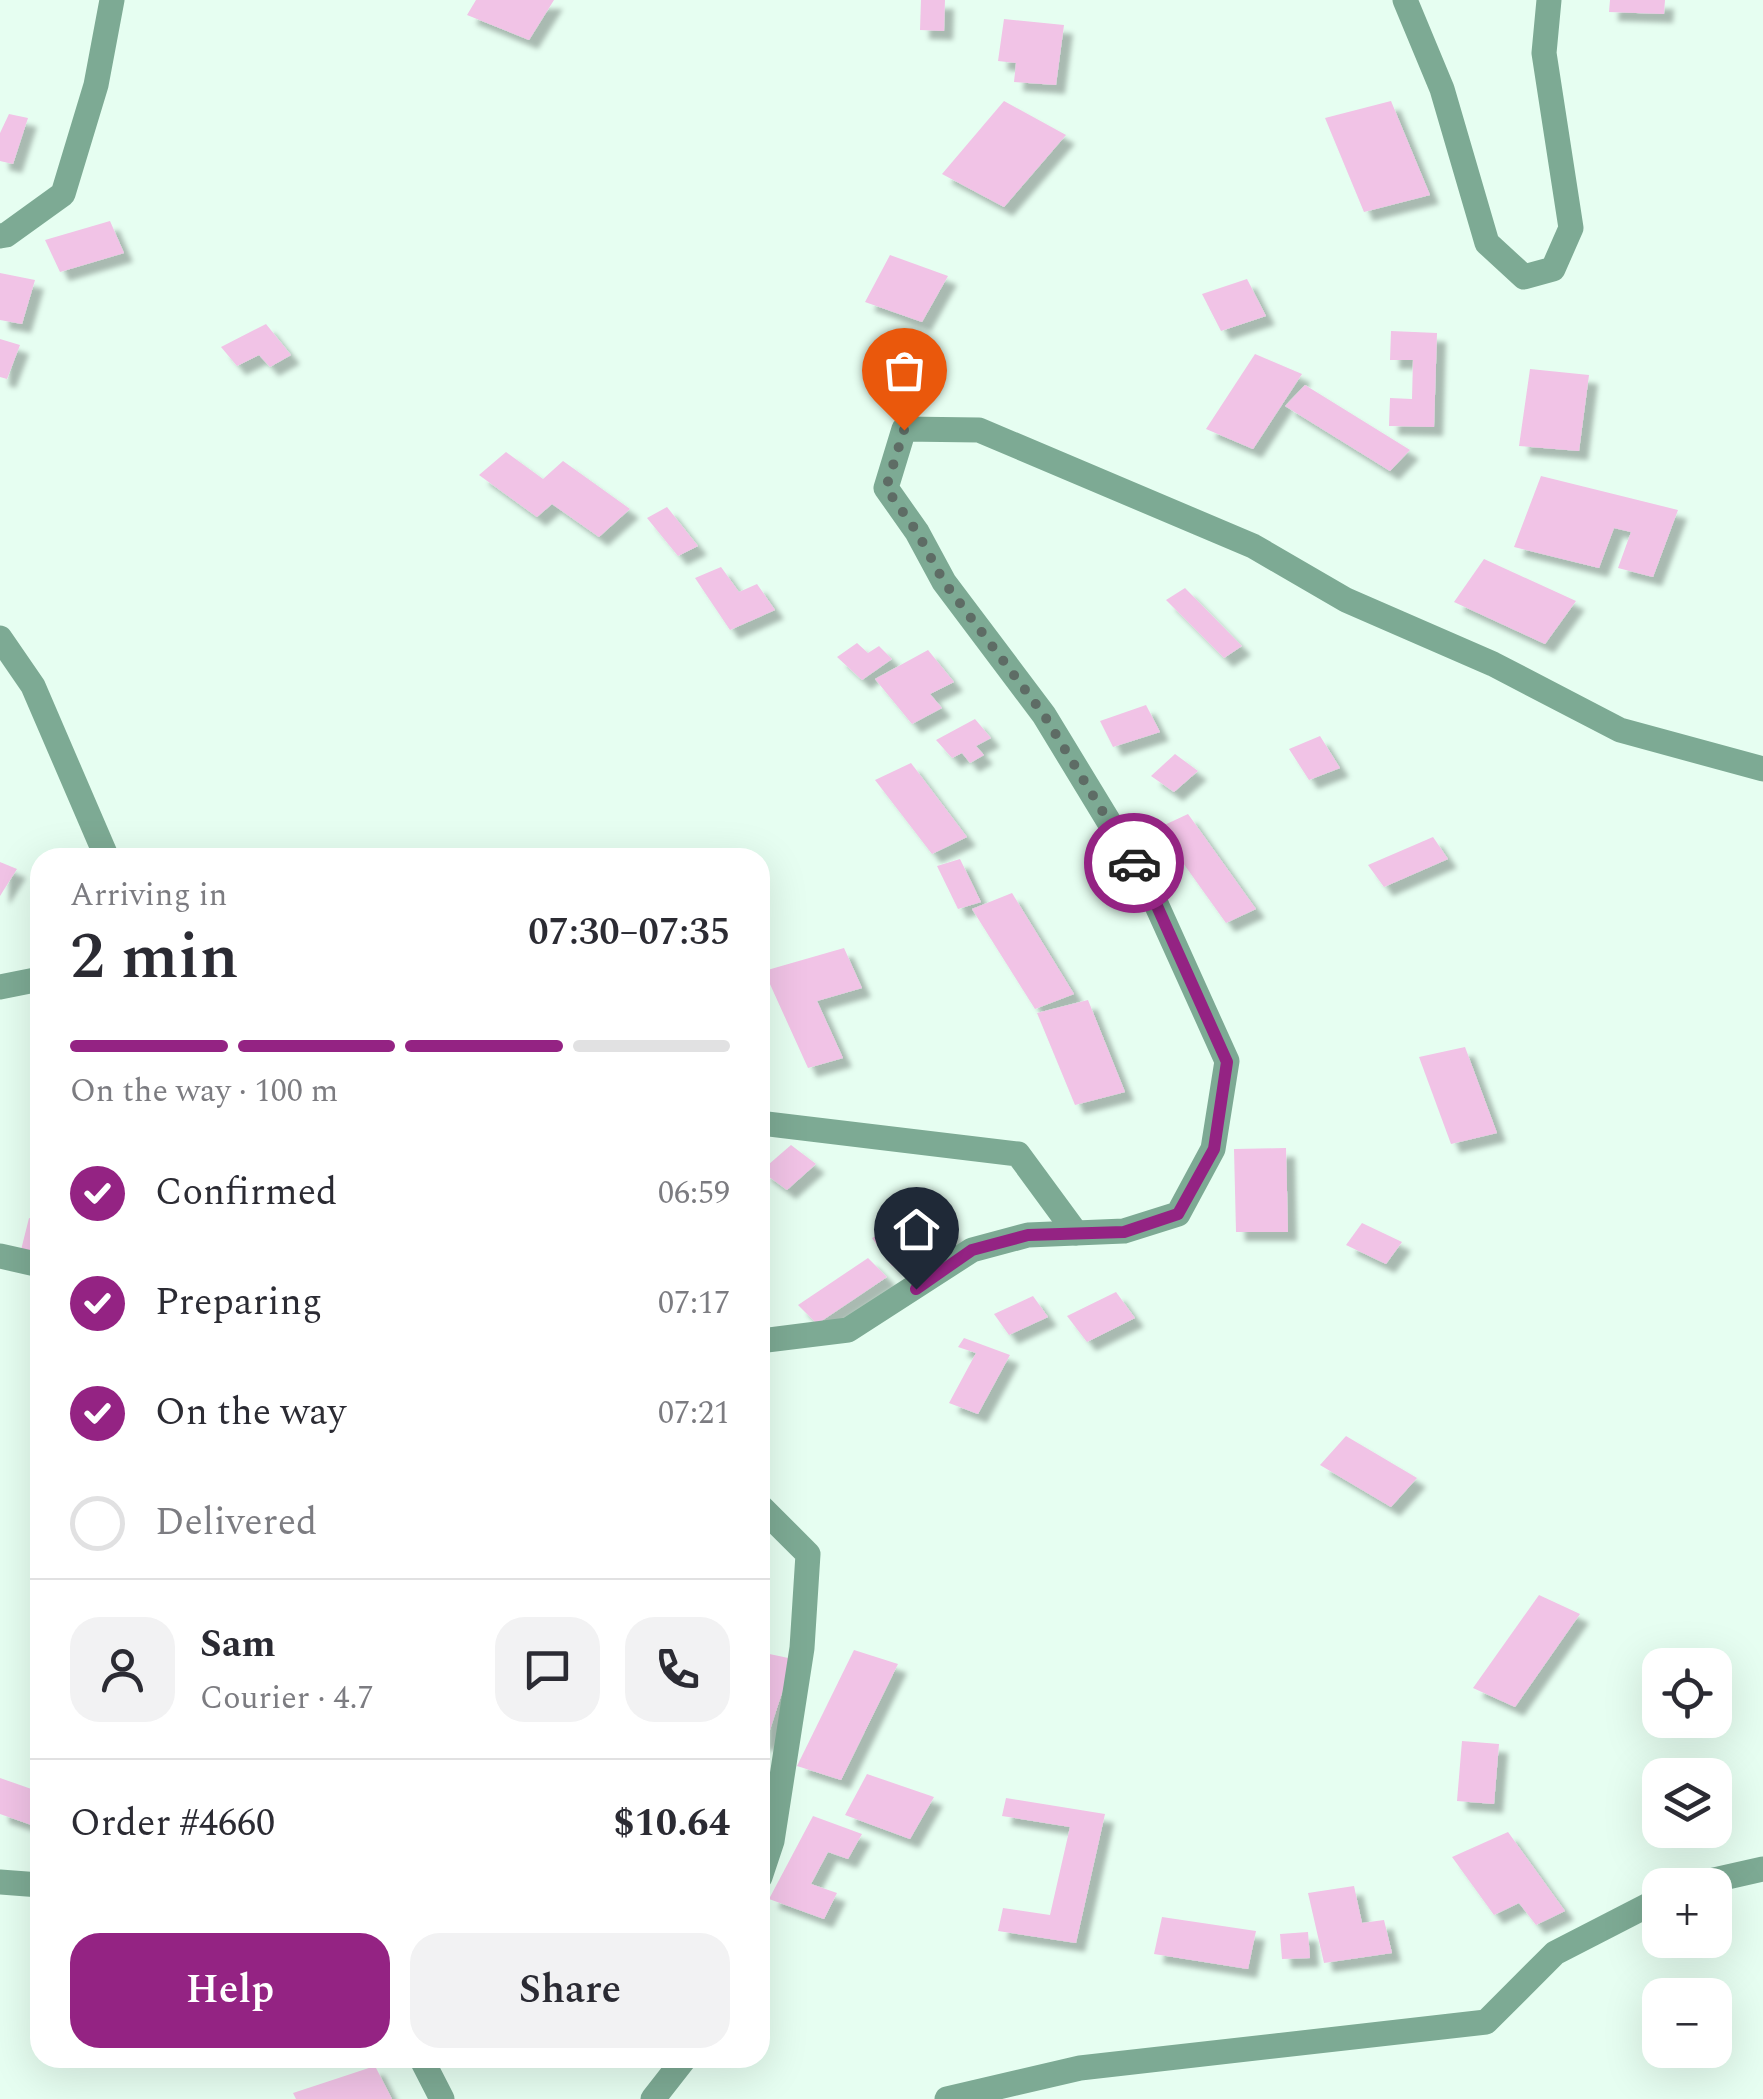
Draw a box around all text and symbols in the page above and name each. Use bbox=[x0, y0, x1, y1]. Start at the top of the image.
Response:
pin bbox=[862, 328, 947, 431]
icon: bag bbox=[877, 343, 932, 398]
courier bbox=[1084, 813, 1184, 913]
icon: car bbox=[1107, 836, 1162, 891]
text: Arriving in bbox=[70, 871, 227, 920]
text: 07:30–07:35 bbox=[528, 904, 730, 962]
text: 2 min bbox=[70, 908, 239, 1007]
text: On the way · 100 m bbox=[70, 1067, 338, 1116]
text: Confirmed bbox=[155, 1164, 337, 1222]
icon: check bbox=[70, 1166, 125, 1221]
text: 06:59 bbox=[658, 1169, 730, 1218]
pin bbox=[874, 1187, 959, 1290]
icon: home bbox=[889, 1202, 944, 1257]
text: Preparing bbox=[155, 1274, 322, 1332]
icon: check bbox=[70, 1276, 125, 1331]
text: 07:17 bbox=[658, 1279, 730, 1328]
text: On the way bbox=[155, 1384, 346, 1442]
icon: check bbox=[70, 1386, 125, 1441]
text: 07:21 bbox=[658, 1389, 730, 1438]
text: Delivered bbox=[155, 1494, 317, 1552]
text: Sam bbox=[200, 1616, 276, 1674]
button: person bbox=[70, 1617, 175, 1722]
button: chat bbox=[495, 1617, 600, 1722]
button: phone bbox=[625, 1617, 730, 1722]
map controls bbox=[1642, 1648, 1732, 2068]
button: locate bbox=[1642, 1648, 1732, 1738]
text: Courier · 4.7 bbox=[200, 1674, 373, 1723]
button: layers bbox=[1642, 1758, 1732, 1848]
text: Order #4660 bbox=[70, 1795, 275, 1853]
text: $10.64 bbox=[613, 1795, 730, 1853]
button: + bbox=[1642, 1868, 1732, 1958]
button: Help bbox=[70, 1933, 390, 2048]
button: Share bbox=[410, 1933, 730, 2048]
button: − bbox=[1642, 1978, 1732, 2068]

